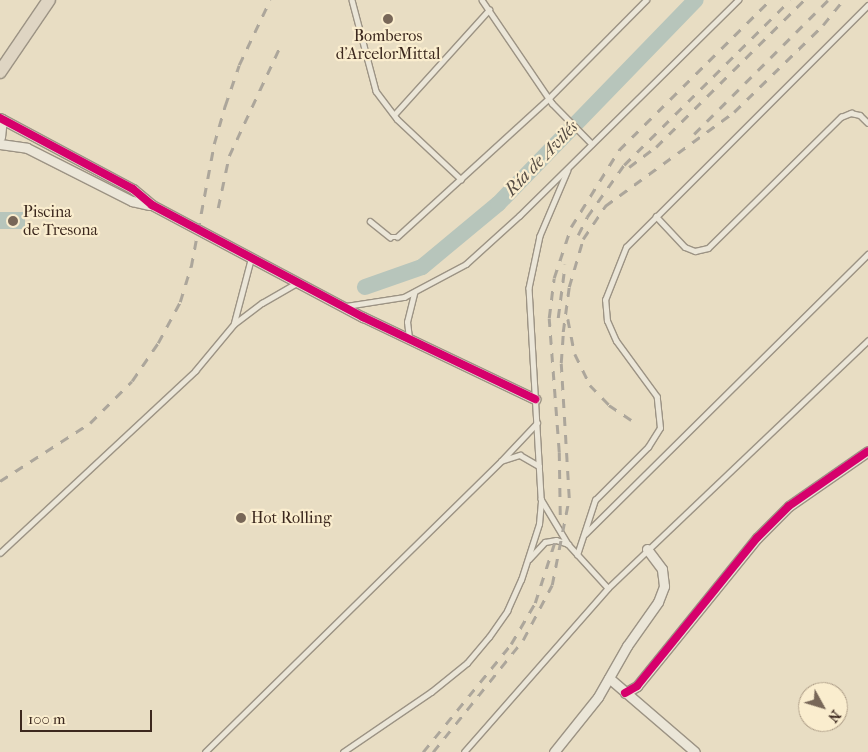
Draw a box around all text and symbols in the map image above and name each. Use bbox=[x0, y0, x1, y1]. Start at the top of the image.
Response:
marker: Bomberos d'ArcelorMittal bbox=[382, 13, 394, 25]
place label: Bomberos d'ArcelorMittal bbox=[336, 26, 440, 64]
water label: Ría de Avilés bbox=[501, 117, 583, 201]
place label: Piscina de Tresona bbox=[23, 202, 98, 240]
marker: Piscina de Tresona bbox=[7, 215, 19, 227]
place label: Hot Rolling bbox=[251, 508, 331, 528]
marker: Hot Rolling bbox=[235, 512, 247, 524]
north arrow bbox=[798, 682, 848, 732]
scale bar bbox=[22, 700, 155, 732]
text: N bbox=[824, 707, 844, 726]
text: 100 m bbox=[28, 710, 66, 728]

